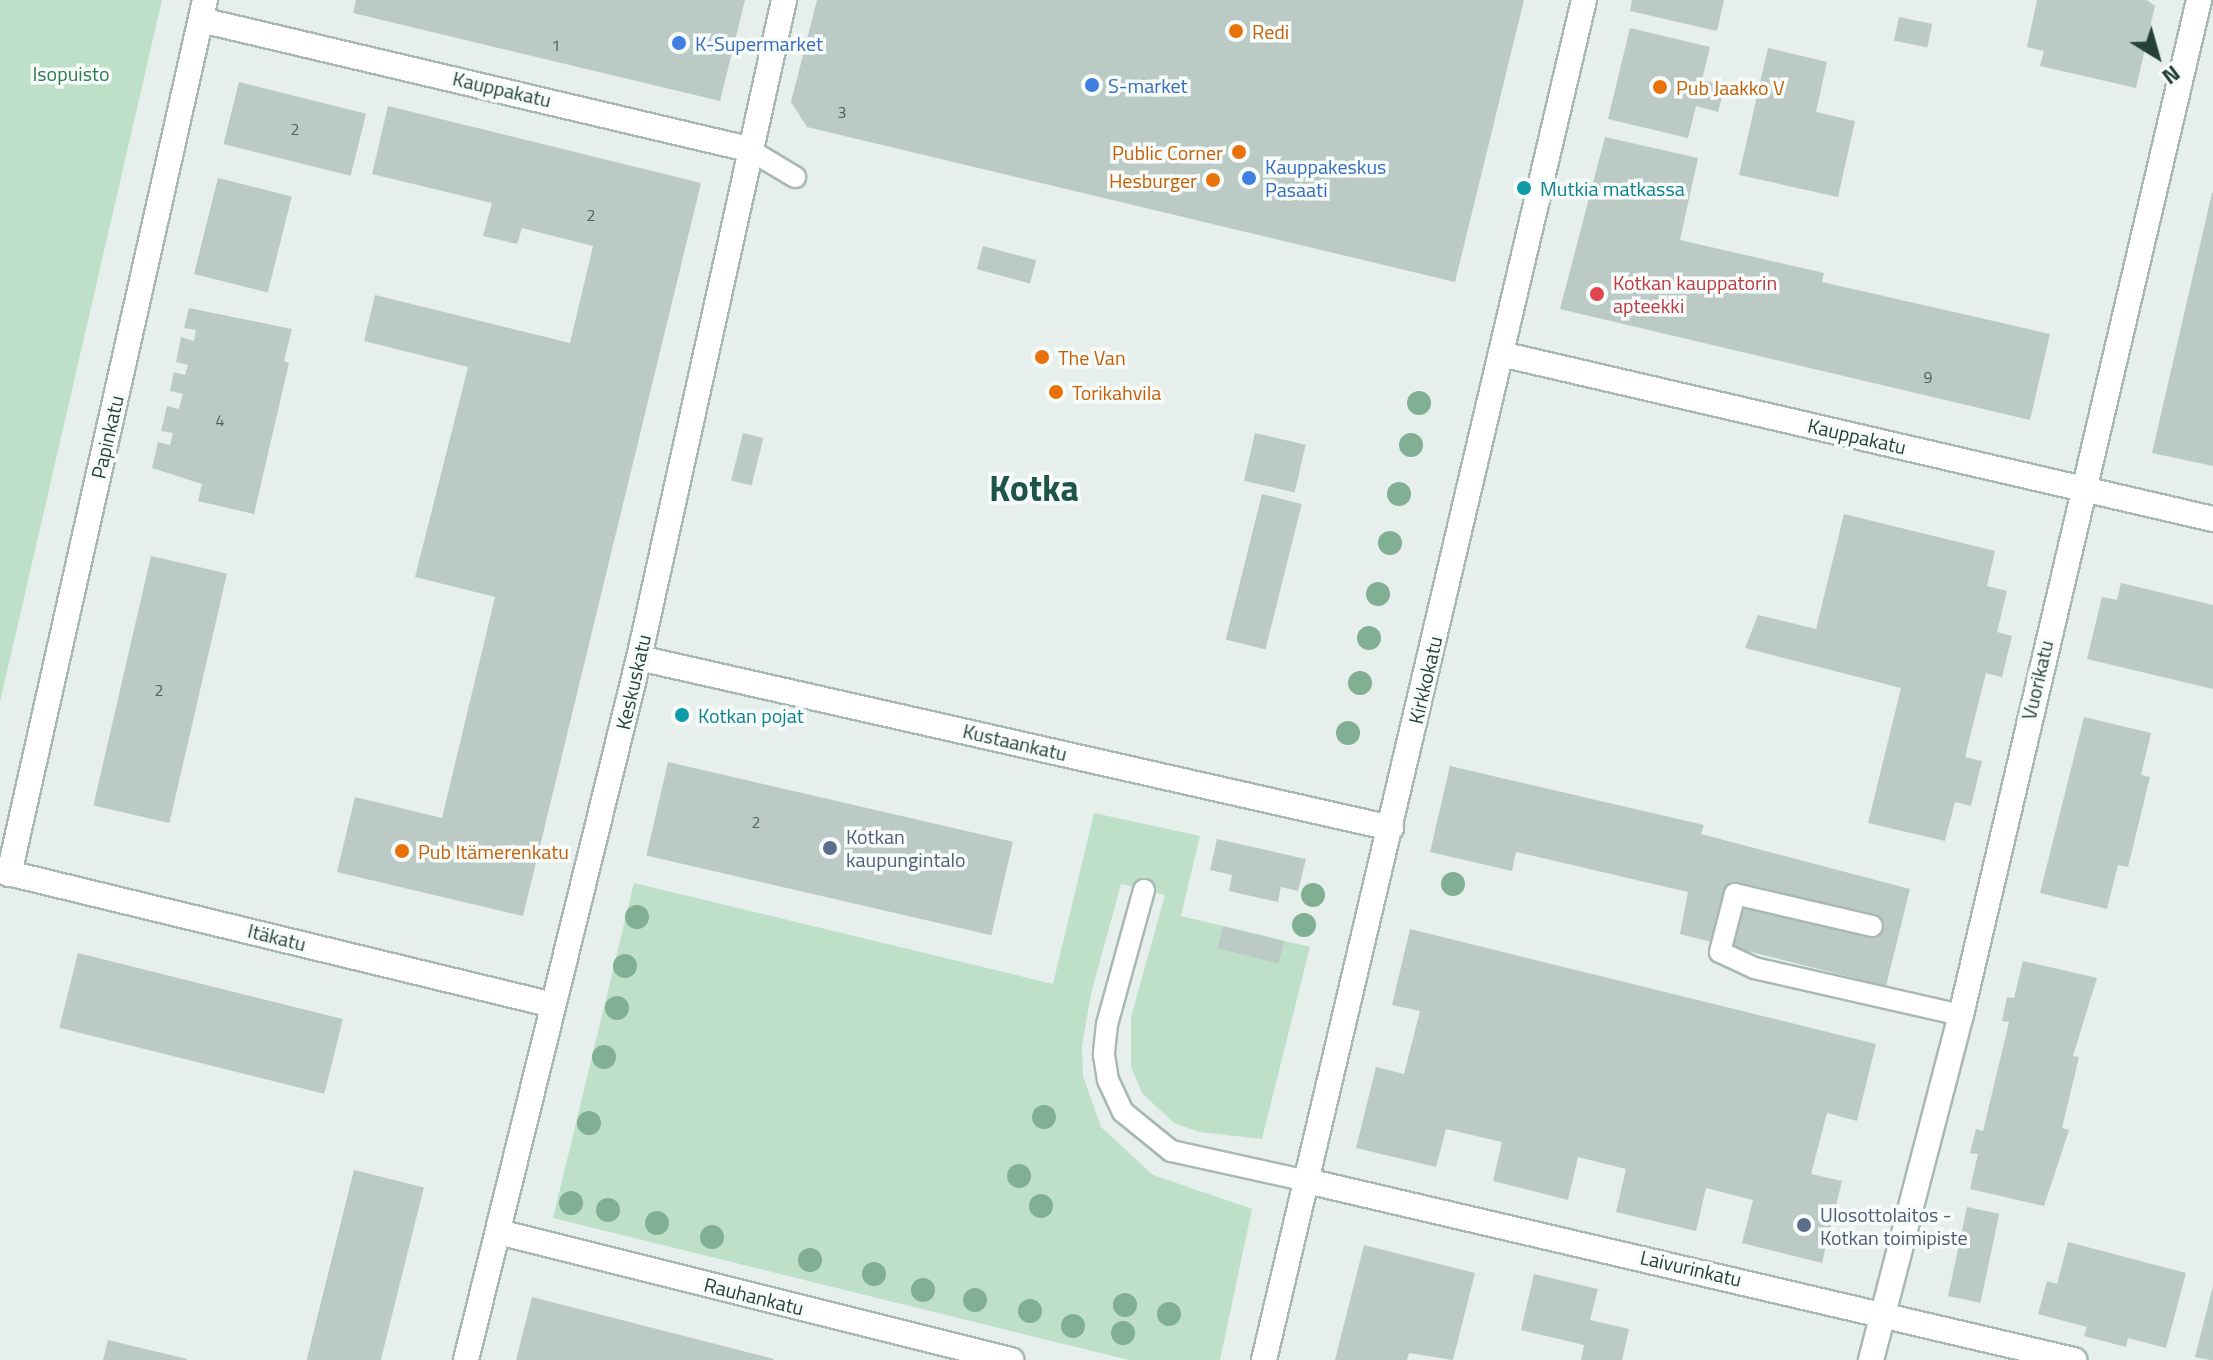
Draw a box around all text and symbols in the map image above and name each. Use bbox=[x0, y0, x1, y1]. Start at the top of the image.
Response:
north arrow bbox=[2117, 16, 2197, 96]
place label: Redi bbox=[1252, 19, 1289, 43]
marker: Redi bbox=[1227, 22, 1245, 40]
place label: K-Supermarket bbox=[695, 31, 823, 55]
marker: K-Supermarket bbox=[670, 34, 688, 52]
house number: 1 bbox=[552, 35, 560, 55]
text: N bbox=[2155, 57, 2188, 93]
park label: Isopuisto bbox=[32, 61, 110, 85]
street label: Kauppakatu bbox=[450, 66, 554, 112]
place label: S-market bbox=[1108, 73, 1188, 97]
place label: Pub Jaakko V bbox=[1676, 75, 1785, 99]
marker: S-market bbox=[1083, 76, 1101, 94]
marker: Pub Jaakko V bbox=[1651, 78, 1669, 96]
house number: 3 bbox=[838, 102, 846, 122]
house number: 2 bbox=[291, 119, 299, 139]
place label: Public Corner bbox=[1112, 140, 1223, 164]
marker: Public Corner bbox=[1230, 143, 1248, 161]
place label: Kauppakeskus Pasaati bbox=[1265, 154, 1386, 201]
place label: Hesburger bbox=[1109, 168, 1197, 192]
marker: Kauppakeskus Pasaati bbox=[1240, 169, 1258, 187]
marker: Hesburger bbox=[1204, 171, 1222, 189]
place label: Mutkia matkassa bbox=[1540, 176, 1685, 200]
marker: Mutkia matkassa bbox=[1515, 179, 1533, 197]
house number: 2 bbox=[587, 205, 595, 225]
place label: Kotkan kauppatorin apteekki bbox=[1613, 270, 1777, 317]
marker: Kotkan kauppatorin apteekki bbox=[1588, 285, 1606, 303]
place label: The Van bbox=[1058, 345, 1126, 369]
marker: The Van bbox=[1033, 348, 1051, 366]
house number: 9 bbox=[1924, 367, 1932, 387]
place label: Torikahvila bbox=[1072, 380, 1161, 404]
marker: Torikahvila bbox=[1047, 383, 1065, 401]
street label: Papinkatu bbox=[86, 393, 128, 481]
house number: 4 bbox=[216, 410, 224, 430]
street label: Kauppakatu bbox=[1805, 413, 1909, 459]
district label: Kotka bbox=[989, 466, 1079, 510]
street label: Keskuskatu bbox=[610, 632, 656, 732]
street label: Kirkkokatu bbox=[1403, 634, 1447, 726]
street label: Vuorikatu bbox=[2016, 638, 2058, 722]
house number: 2 bbox=[155, 680, 163, 700]
place label: Kotkan pojat bbox=[698, 703, 804, 727]
marker: Kotkan pojat bbox=[673, 706, 691, 724]
street label: Kustaankatu bbox=[961, 718, 1069, 766]
house number: 2 bbox=[752, 812, 760, 832]
place label: Kotkan kaupungintalo bbox=[846, 824, 966, 871]
place label: Pub Itämerenkatu bbox=[418, 839, 569, 863]
marker: Kotkan kaupungintalo bbox=[821, 839, 839, 857]
marker: Pub Itämerenkatu bbox=[393, 842, 411, 860]
street label: Itäkatu bbox=[245, 918, 309, 956]
place label: Ulosottolaitos - Kotkan toimipiste bbox=[1820, 1202, 1968, 1249]
marker: Ulosottolaitos - Kotkan toimipiste bbox=[1795, 1216, 1813, 1234]
street label: Laivurinkatu bbox=[1638, 1245, 1744, 1291]
street label: Rauhankatu bbox=[702, 1272, 806, 1320]

